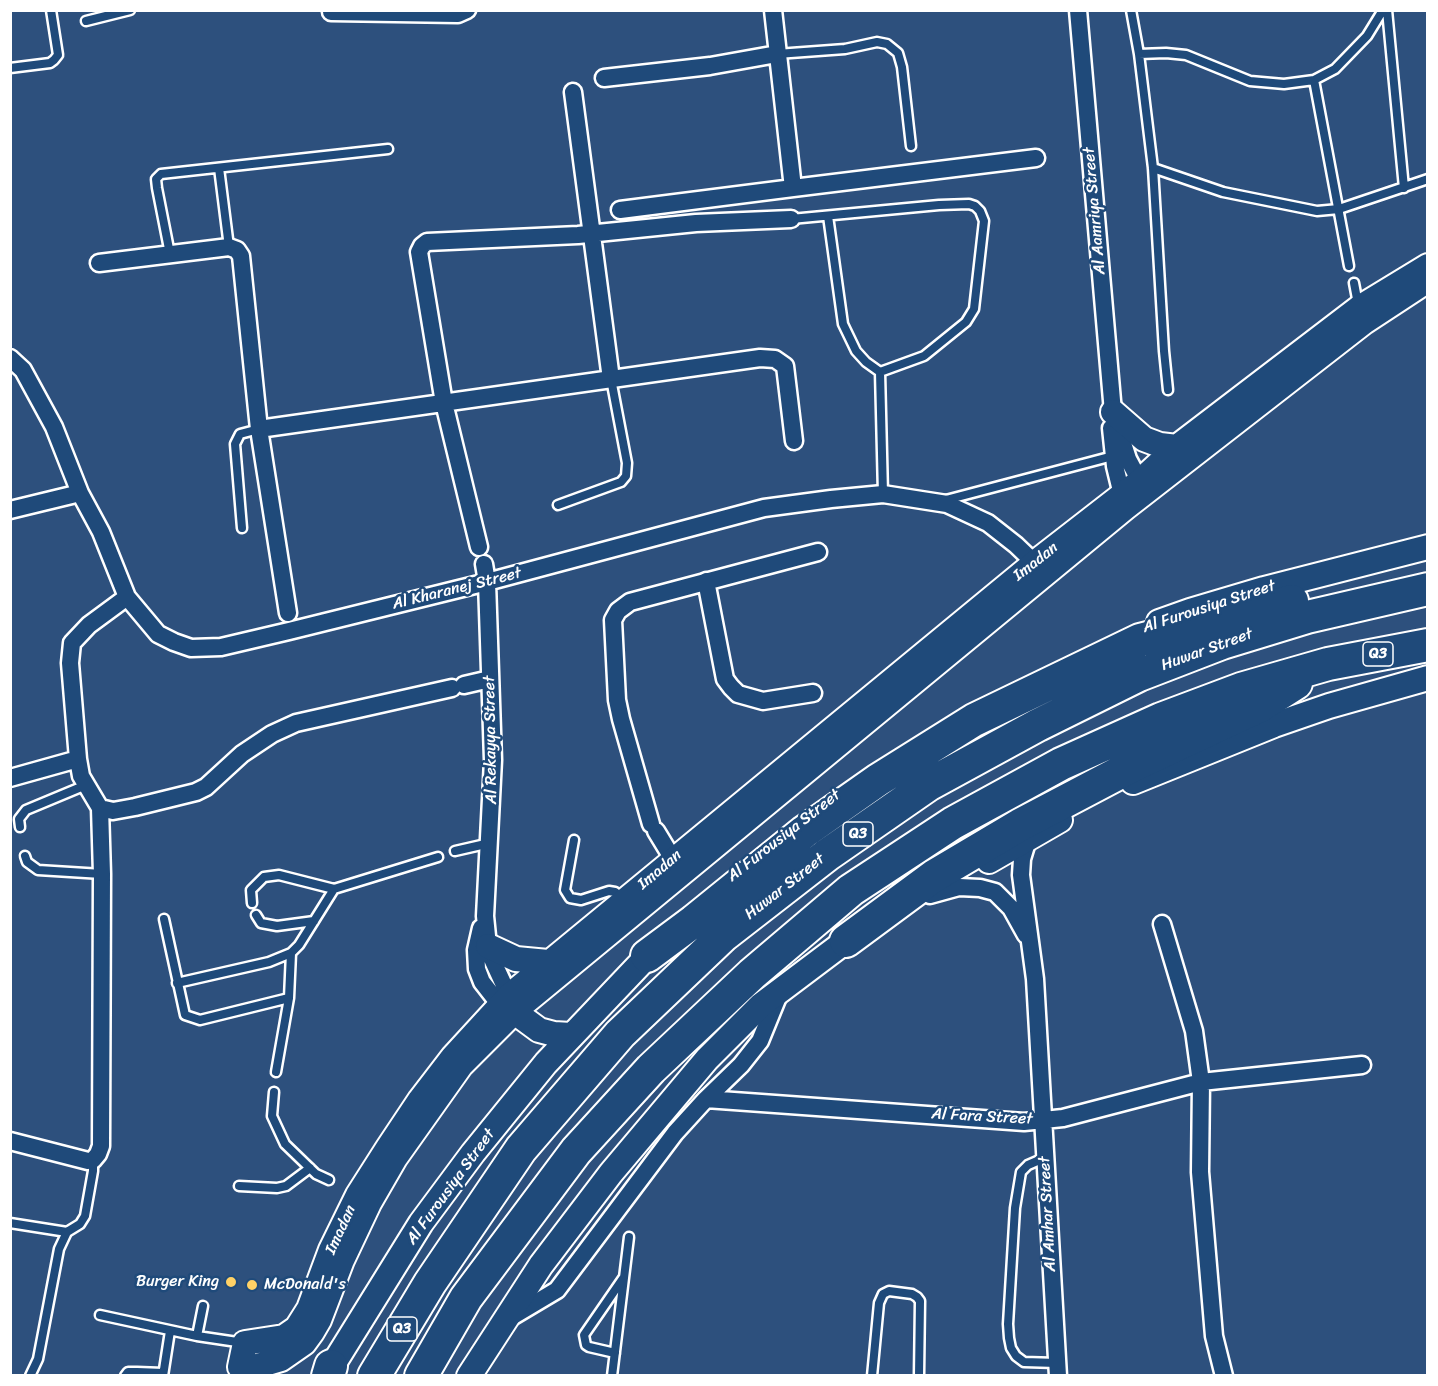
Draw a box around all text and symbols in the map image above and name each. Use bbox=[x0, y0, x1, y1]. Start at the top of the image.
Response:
street label: Al Aamriya Street bbox=[1080, 146, 1110, 276]
street label: Imadan bbox=[1010, 538, 1062, 586]
street label: Al Kharanej Street bbox=[391, 564, 523, 614]
street label: Al Furousiya Street bbox=[1140, 576, 1278, 638]
street label: Huwar Street bbox=[1159, 625, 1255, 675]
road number: Q3 bbox=[1363, 642, 1393, 666]
street label: Al Rekayya Street bbox=[480, 675, 502, 805]
street label: Al Furousiya Street bbox=[724, 786, 844, 886]
road number: Q3 bbox=[843, 822, 873, 846]
street label: Imadan bbox=[634, 846, 686, 894]
street label: Huwar Street bbox=[741, 850, 829, 924]
street label: Al Fara Street bbox=[931, 1105, 1033, 1129]
street label: Al Furousiya Street bbox=[403, 1125, 499, 1249]
street label: Al Amhar Street bbox=[1035, 1156, 1061, 1272]
street label: Imadan bbox=[321, 1202, 361, 1258]
place label: Burger King bbox=[136, 1272, 219, 1292]
marker: Burger King bbox=[224, 1275, 238, 1289]
place label: McDonald's bbox=[264, 1275, 346, 1295]
marker: McDonald's bbox=[245, 1278, 259, 1292]
road number: Q3 bbox=[387, 1317, 417, 1341]

